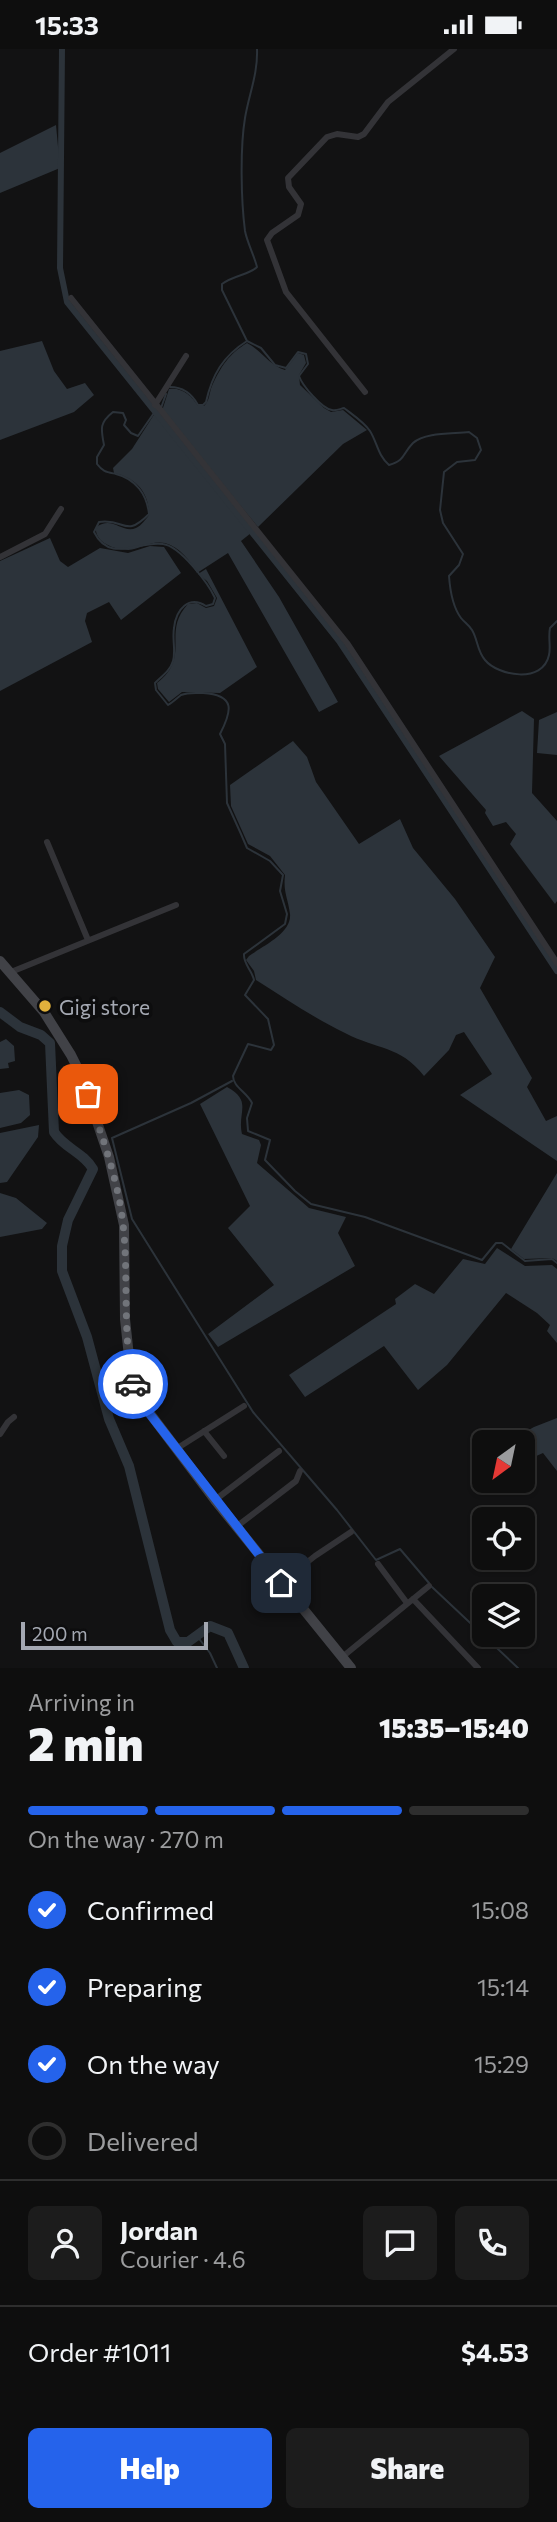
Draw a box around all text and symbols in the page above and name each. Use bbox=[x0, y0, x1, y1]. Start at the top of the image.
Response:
text: 15:33 bbox=[35, 9, 99, 40]
place label: Gigi store bbox=[59, 994, 150, 1019]
marker: Gigi store bbox=[37, 998, 53, 1014]
pin bbox=[58, 1064, 118, 1124]
icon: bag bbox=[69, 1075, 107, 1113]
courier bbox=[98, 1349, 168, 1419]
icon: car bbox=[114, 1365, 152, 1403]
north arrow bbox=[472, 1430, 536, 1493]
map controls bbox=[472, 1430, 535, 1647]
button: locate bbox=[472, 1507, 535, 1570]
pin bbox=[251, 1553, 311, 1613]
icon: home bbox=[262, 1564, 300, 1602]
button: layers bbox=[472, 1584, 535, 1647]
scale bar bbox=[21, 1619, 208, 1651]
text: 200 m bbox=[32, 1622, 88, 1645]
text: Arriving in bbox=[28, 1688, 135, 1716]
text: 15:35–15:40 bbox=[379, 1712, 529, 1743]
text: 2 min bbox=[28, 1714, 144, 1770]
text: On the way · 270 m bbox=[28, 1825, 224, 1853]
icon: check bbox=[28, 1891, 66, 1929]
text: Confirmed bbox=[87, 1894, 214, 1925]
text: 15:08 bbox=[472, 1896, 529, 1924]
icon: check bbox=[28, 1968, 66, 2006]
text: Preparing bbox=[87, 1971, 202, 2002]
text: 15:14 bbox=[477, 1973, 529, 2001]
icon: check bbox=[28, 2045, 66, 2083]
text: On the way bbox=[87, 2048, 220, 2079]
text: 15:29 bbox=[474, 2050, 529, 2078]
text: Delivered bbox=[87, 2125, 198, 2156]
button: person bbox=[28, 2206, 102, 2280]
button: chat bbox=[363, 2206, 437, 2280]
button: phone bbox=[455, 2206, 529, 2280]
text: Jordan bbox=[120, 2214, 198, 2245]
text: Courier · 4.6 bbox=[120, 2245, 246, 2273]
text: Order #1011 bbox=[28, 2336, 171, 2367]
text: $4.53 bbox=[461, 2336, 529, 2367]
button: Help bbox=[28, 2428, 272, 2508]
button: Share bbox=[286, 2428, 529, 2508]

